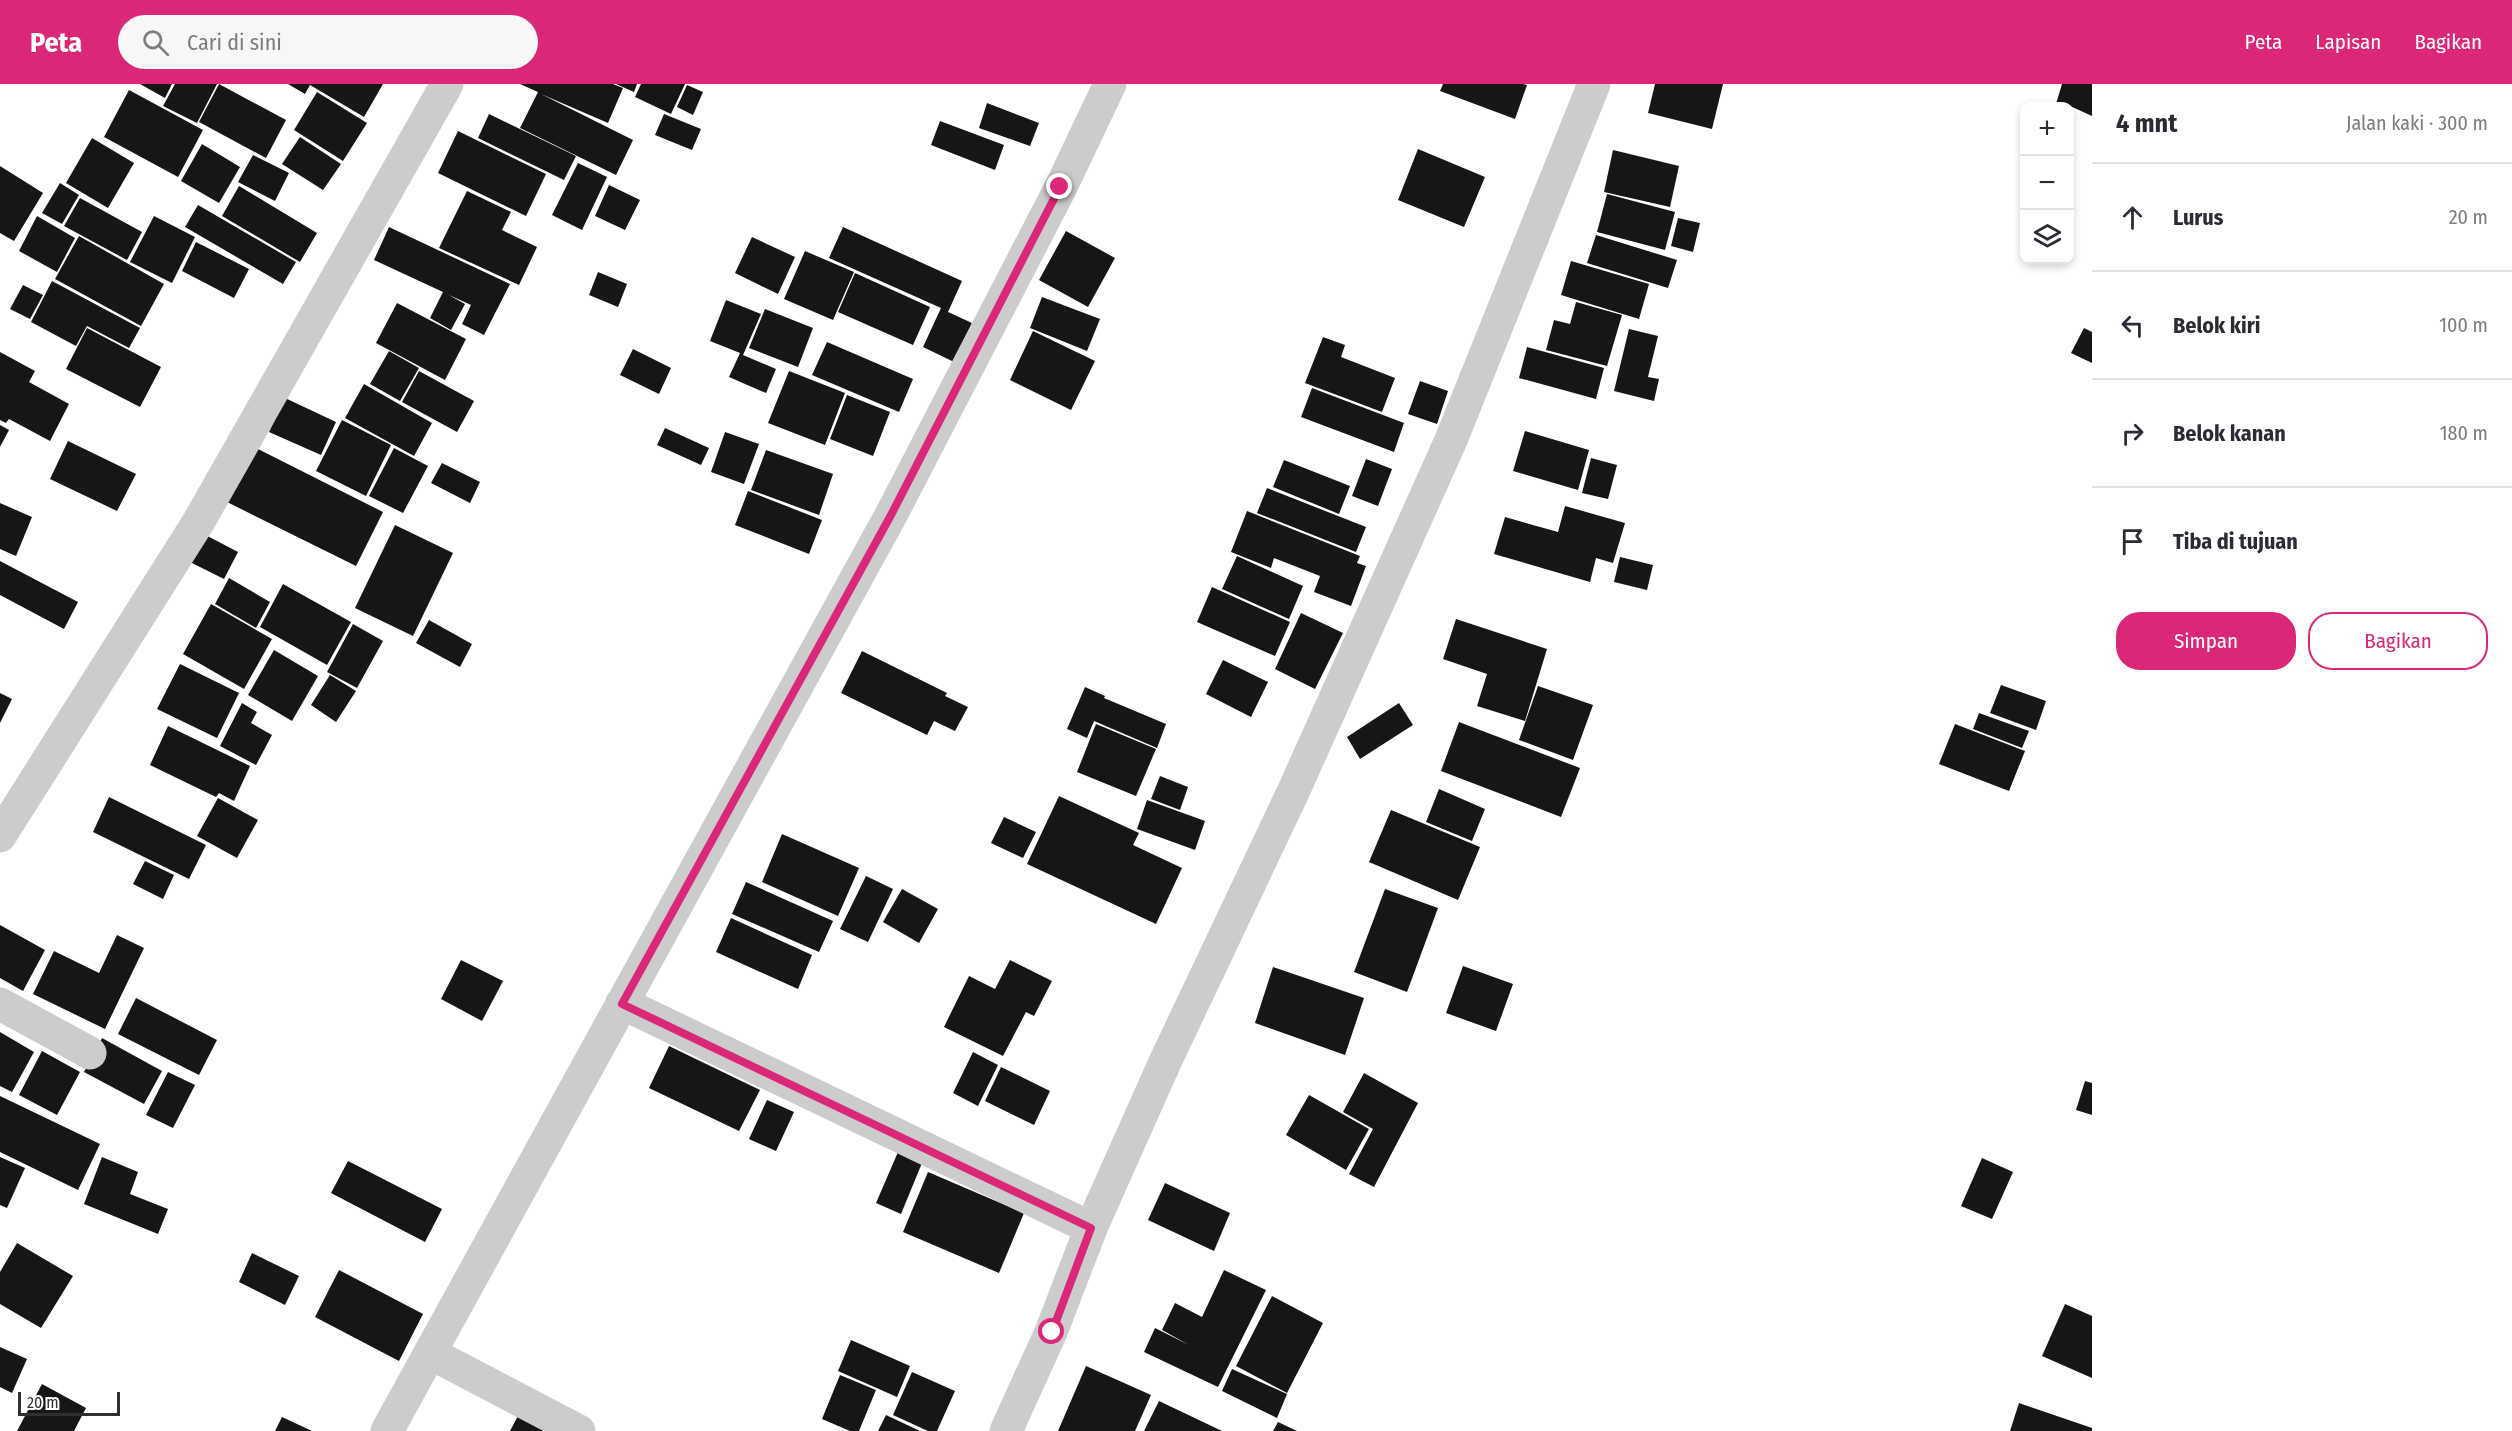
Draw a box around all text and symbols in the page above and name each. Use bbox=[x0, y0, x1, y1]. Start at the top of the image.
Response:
search box bbox=[118, 15, 538, 69]
text: Peta bbox=[30, 26, 82, 59]
icon: search bbox=[139, 26, 172, 59]
text: Cari di sini bbox=[187, 29, 282, 56]
text: Peta bbox=[2245, 29, 2282, 55]
text: Lapisan bbox=[2315, 29, 2381, 55]
text: Bagikan bbox=[2414, 29, 2482, 55]
map controls bbox=[2020, 102, 2074, 264]
button: + bbox=[2020, 102, 2074, 156]
text: 4 mnt bbox=[2116, 108, 2177, 139]
text: Jalan kaki · 300 m bbox=[2346, 111, 2488, 135]
button: − bbox=[2020, 156, 2074, 210]
route end bbox=[1046, 173, 1072, 199]
icon: ahead bbox=[2116, 201, 2149, 234]
text: Lurus bbox=[2173, 204, 2223, 231]
text: 20 m bbox=[2449, 205, 2488, 229]
button: layers bbox=[2020, 210, 2074, 264]
icon: left bbox=[2116, 309, 2149, 342]
text: Belok kiri bbox=[2173, 312, 2261, 339]
text: 100 m bbox=[2439, 313, 2488, 337]
icon: right bbox=[2116, 417, 2149, 450]
text: Belok kanan bbox=[2173, 420, 2286, 447]
text: 180 m bbox=[2440, 421, 2488, 445]
icon: arrive bbox=[2116, 525, 2149, 558]
text: Tiba di tujuan bbox=[2173, 528, 2298, 555]
button: Simpan bbox=[2116, 612, 2296, 670]
button: Bagikan bbox=[2308, 612, 2488, 670]
route start bbox=[1038, 1318, 1064, 1344]
scale bar bbox=[18, 1389, 120, 1416]
text: 20 m bbox=[27, 1393, 58, 1412]

